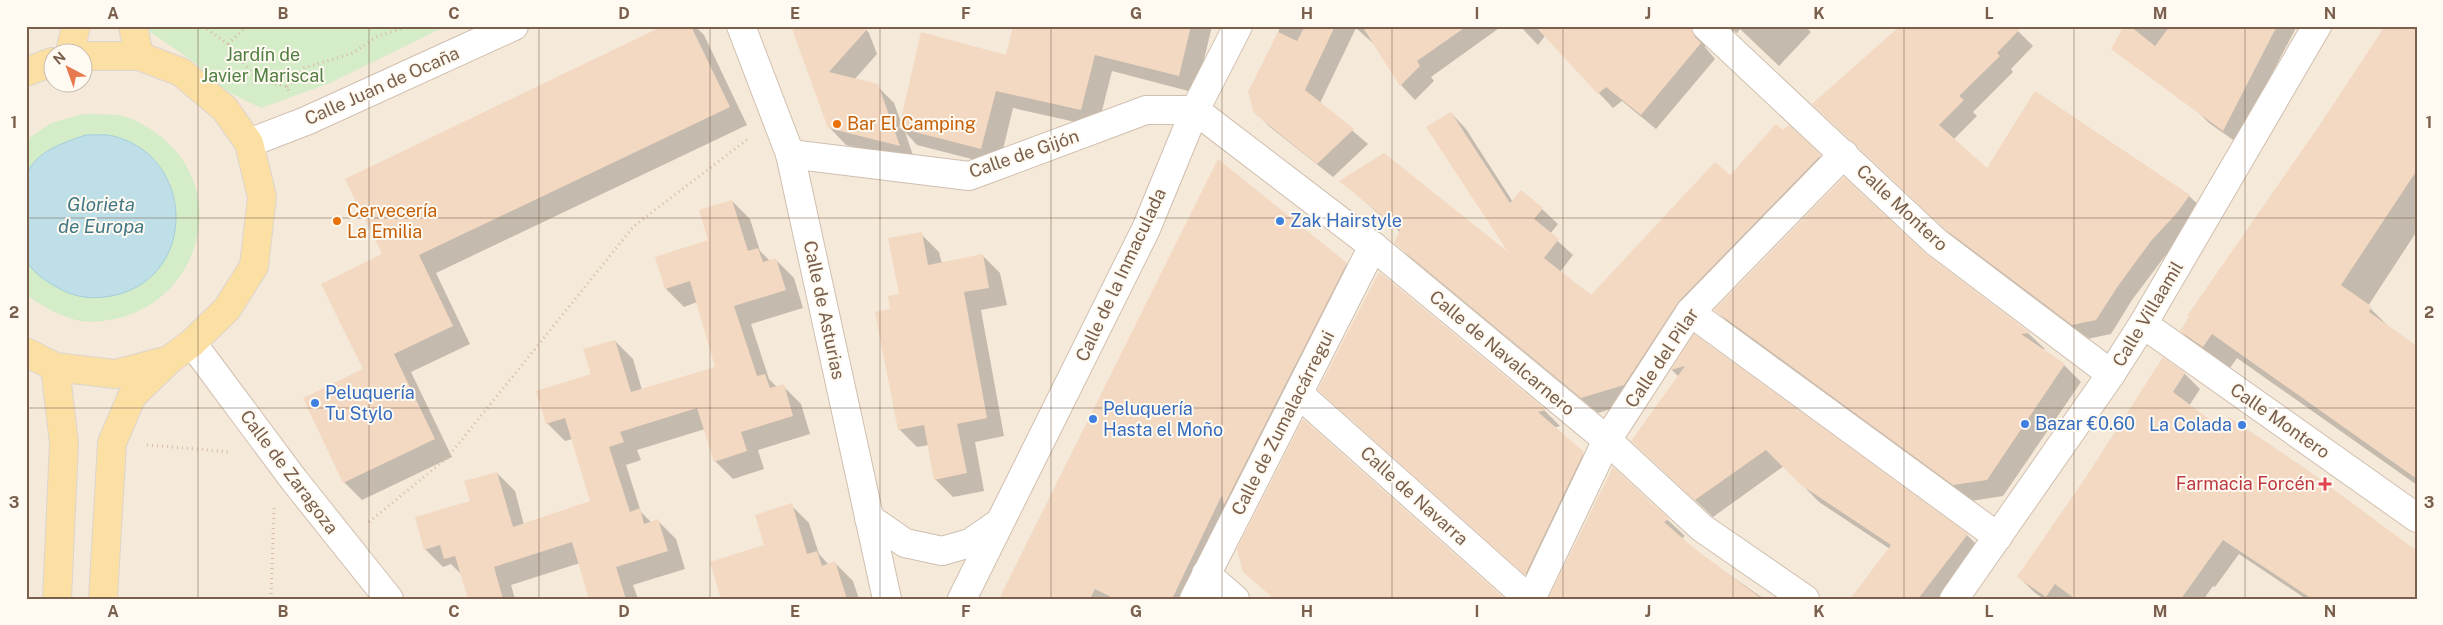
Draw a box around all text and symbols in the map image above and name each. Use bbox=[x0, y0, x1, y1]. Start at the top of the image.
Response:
text: A bbox=[107, 4, 119, 23]
text: B bbox=[278, 4, 289, 23]
text: C bbox=[448, 4, 460, 23]
text: D bbox=[618, 4, 630, 23]
text: E bbox=[790, 4, 800, 23]
text: F bbox=[961, 4, 971, 23]
text: G bbox=[1130, 4, 1142, 23]
text: H bbox=[1301, 4, 1313, 23]
text: I bbox=[1475, 4, 1479, 23]
text: J bbox=[1645, 4, 1651, 23]
text: K bbox=[1813, 4, 1825, 23]
text: L bbox=[1984, 4, 1994, 23]
text: M bbox=[2153, 4, 2167, 23]
text: N bbox=[2324, 4, 2336, 23]
north arrow bbox=[42, 42, 92, 92]
street label: Calle Juan de Ocaña bbox=[301, 42, 462, 129]
park label: Jardín de Javier Mariscal bbox=[201, 44, 325, 86]
text: N bbox=[50, 49, 69, 68]
text: 1 bbox=[11, 113, 17, 132]
place label: Bar El Camping bbox=[847, 113, 976, 134]
text: 1 bbox=[2426, 113, 2432, 132]
marker: Bar El Camping bbox=[831, 118, 843, 130]
street label: Calle de Gijón bbox=[966, 125, 1082, 182]
street label: Calle Montero bbox=[1852, 160, 1952, 255]
street label: Calle de la Inmaculada bbox=[1071, 185, 1170, 365]
water label: Glorieta de Europa bbox=[58, 193, 144, 237]
place label: Cervecería La Emilia bbox=[347, 200, 437, 242]
place label: Zak Hairstyle bbox=[1290, 210, 1402, 231]
marker: Cervecería La Emilia bbox=[331, 215, 343, 227]
marker: Zak Hairstyle bbox=[1274, 215, 1286, 227]
street label: Calle de Asturias bbox=[800, 239, 849, 381]
street label: Calle Villaamil bbox=[2108, 257, 2187, 370]
street label: Calle de Navalcarnero bbox=[1425, 286, 1579, 420]
text: 2 bbox=[9, 303, 19, 322]
text: 2 bbox=[2424, 303, 2434, 322]
street label: Calle del Pilar bbox=[1621, 304, 1703, 412]
street label: Calle de Zumalacárregui bbox=[1227, 327, 1338, 519]
street label: Calle Montero bbox=[2226, 378, 2334, 463]
place label: Peluquería Tu Stylo bbox=[325, 382, 415, 424]
marker: Peluquería Tu Stylo bbox=[309, 397, 321, 409]
place label: Peluquería Hasta el Moño bbox=[1103, 398, 1223, 440]
street label: Calle de Zaragoza bbox=[236, 406, 343, 538]
marker: Peluquería Hasta el Moño bbox=[1087, 413, 1099, 425]
place label: Bazar €0.60 bbox=[2035, 413, 2135, 434]
place label: La Colada bbox=[2149, 414, 2232, 435]
marker: Bazar €0.60 bbox=[2019, 418, 2031, 430]
marker: La Colada bbox=[2236, 419, 2248, 431]
street label: Calle de Navarra bbox=[1356, 442, 1472, 549]
place label: Farmacia Forcén bbox=[2176, 473, 2315, 494]
marker: Farmacia Forcén bbox=[2319, 478, 2331, 490]
text: 3 bbox=[9, 493, 19, 512]
text: 3 bbox=[2424, 493, 2434, 512]
text: A bbox=[107, 602, 119, 621]
text: B bbox=[278, 602, 289, 621]
text: C bbox=[448, 602, 460, 621]
text: D bbox=[618, 602, 630, 621]
text: E bbox=[790, 602, 800, 621]
text: F bbox=[961, 602, 971, 621]
text: G bbox=[1130, 602, 1142, 621]
text: H bbox=[1301, 602, 1313, 621]
text: I bbox=[1475, 602, 1479, 621]
text: J bbox=[1645, 602, 1651, 621]
text: K bbox=[1813, 602, 1825, 621]
text: L bbox=[1984, 602, 1994, 621]
text: M bbox=[2153, 602, 2167, 621]
text: N bbox=[2324, 602, 2336, 621]

